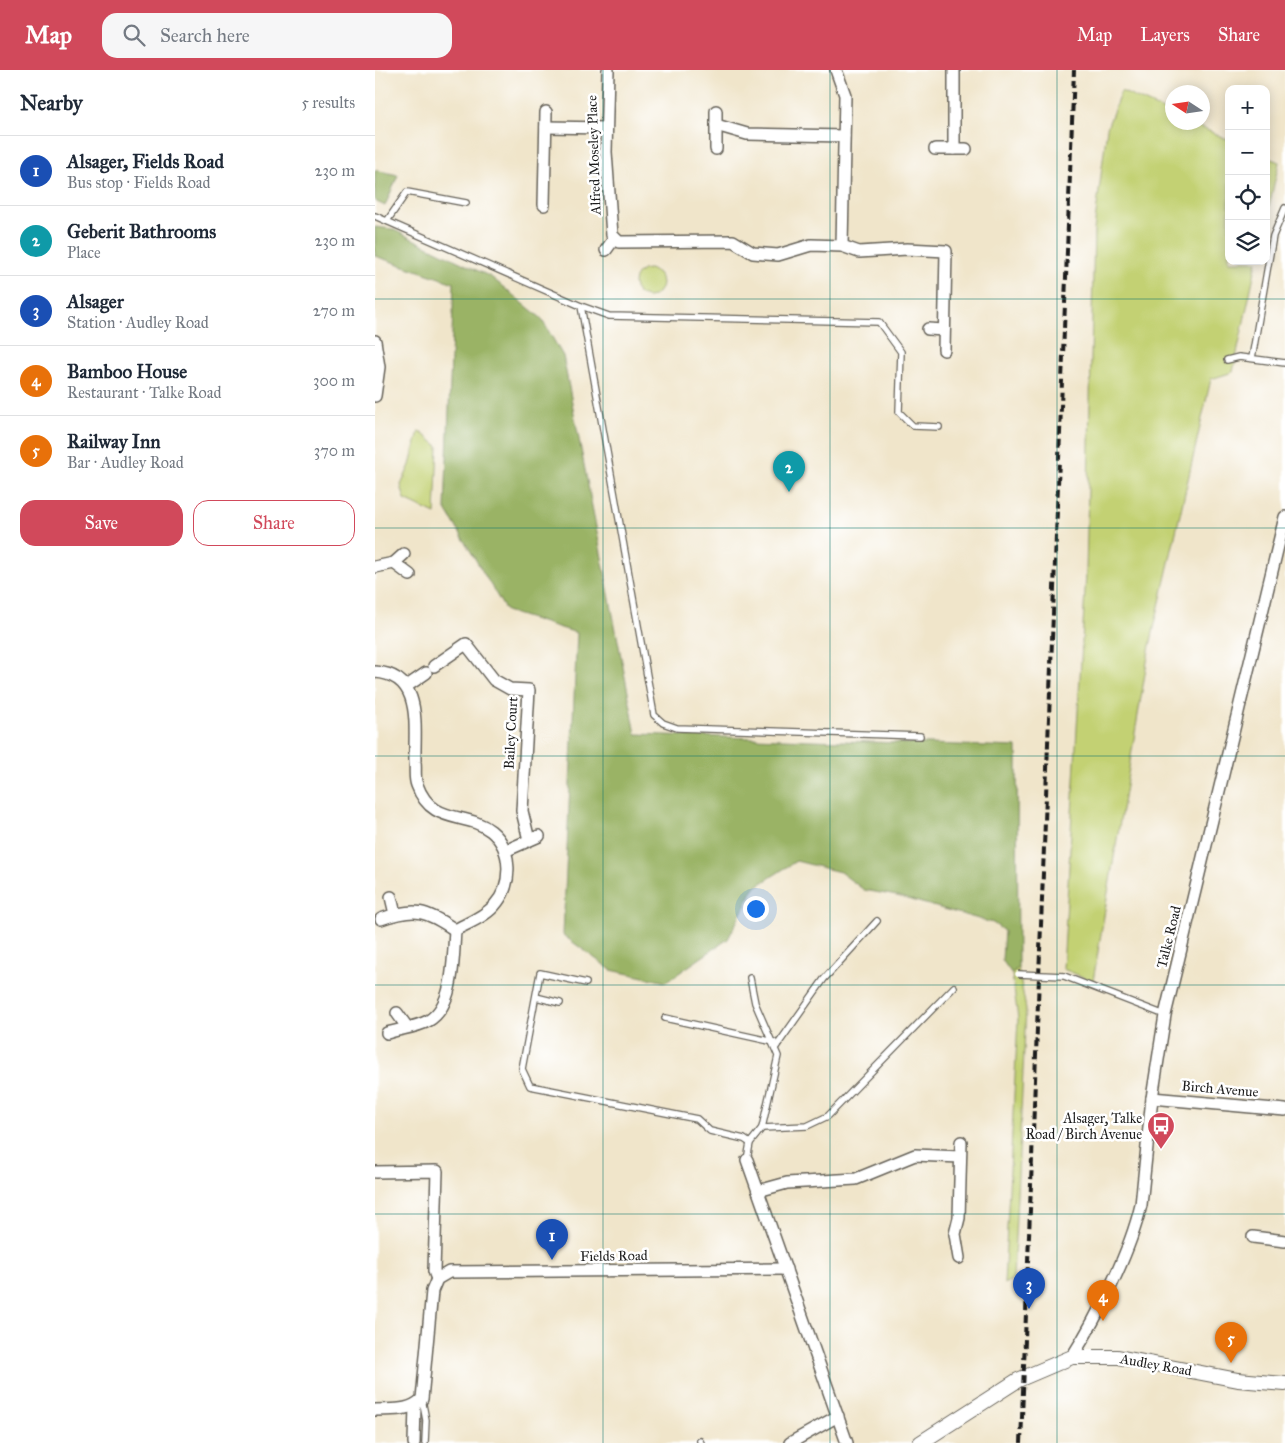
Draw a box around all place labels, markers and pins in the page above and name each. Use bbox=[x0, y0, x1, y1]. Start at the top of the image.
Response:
pin: 2 bbox=[773, 451, 805, 492]
place label: Alsager, Talke Road / Birch Avenue bbox=[1025, 1110, 1142, 1143]
bus stop icon: Alsager, Talke Road / Birch Avenue bbox=[1146, 1111, 1176, 1150]
pin: 1 bbox=[536, 1219, 568, 1260]
pin: 3 bbox=[1013, 1268, 1045, 1309]
pin: 4 bbox=[1087, 1280, 1119, 1321]
pin: 5 bbox=[1215, 1322, 1247, 1363]

